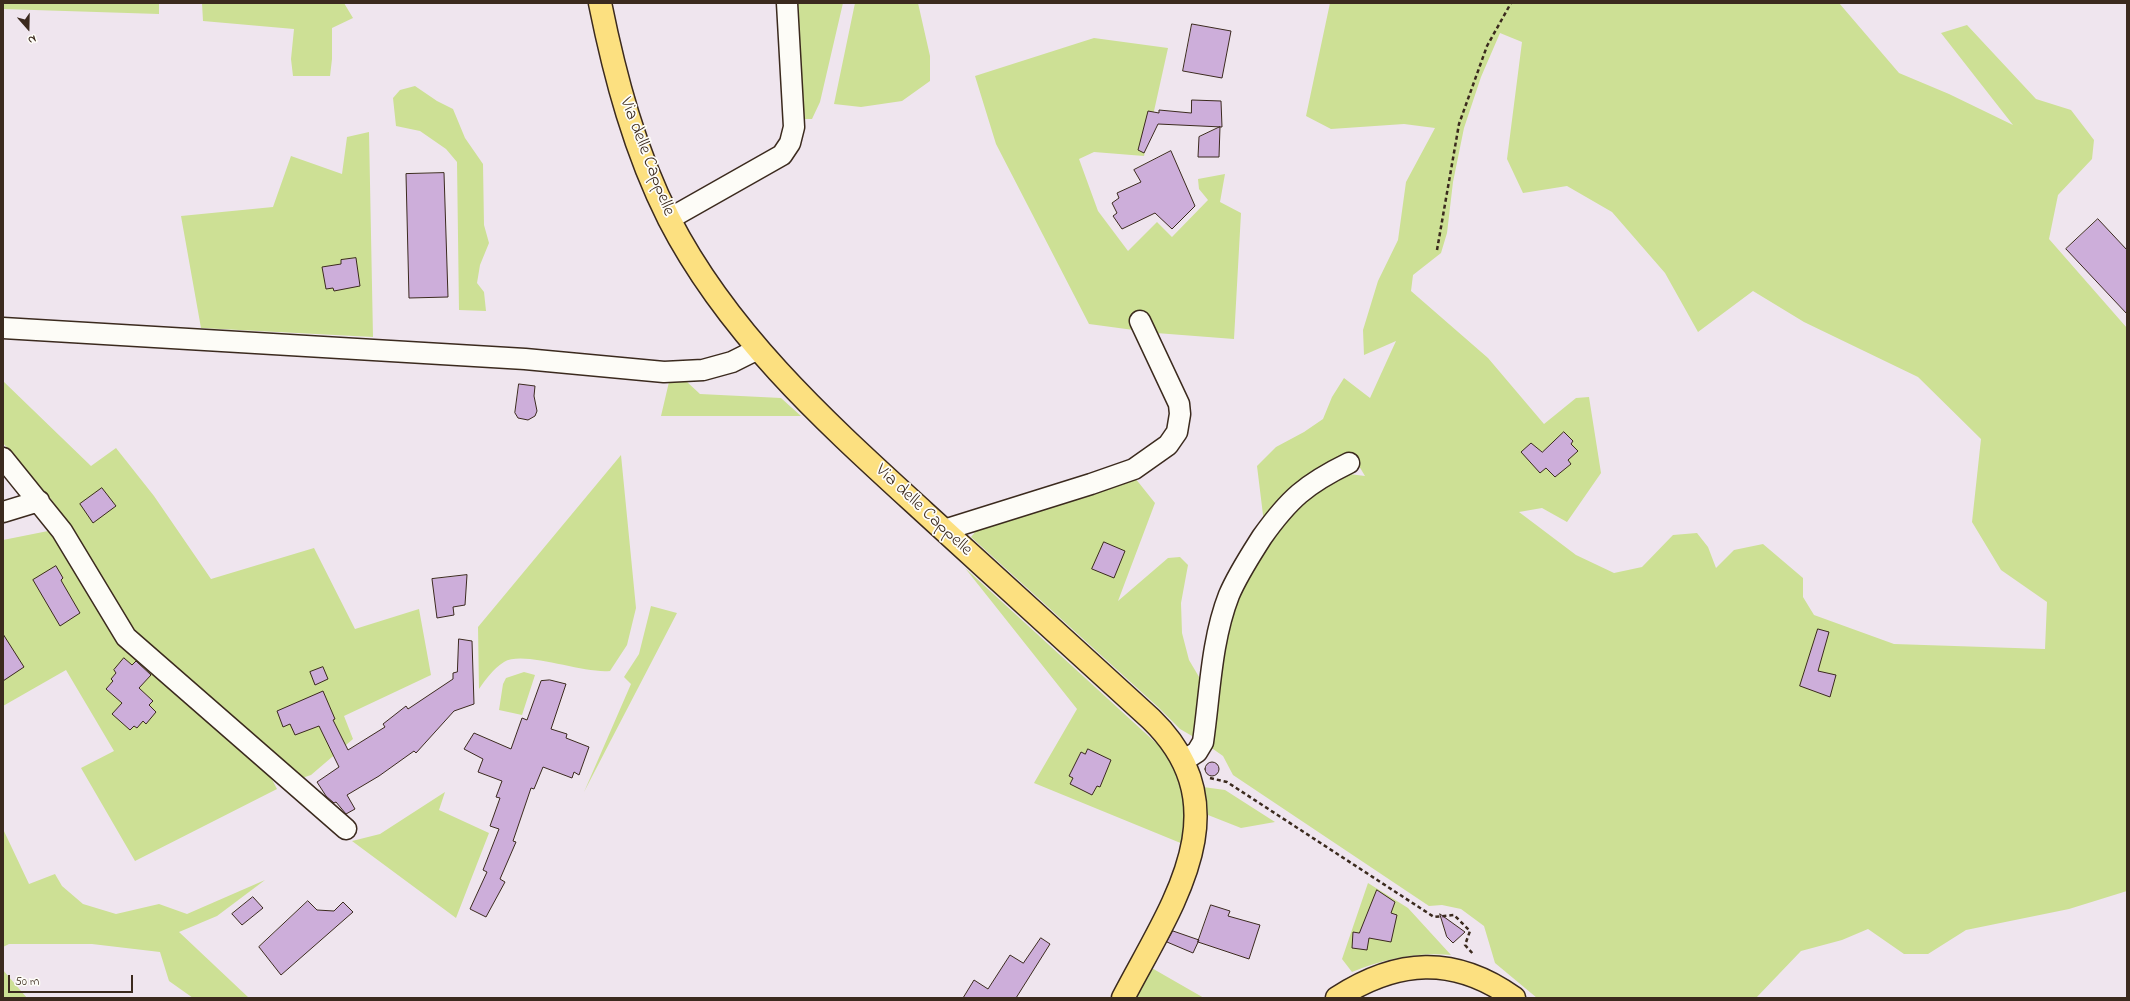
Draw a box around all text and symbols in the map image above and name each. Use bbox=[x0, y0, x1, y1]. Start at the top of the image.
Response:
north arrow bbox=[8, 8, 48, 48]
text: N bbox=[26, 30, 38, 48]
street label: Via delle Cappelle bbox=[614, 95, 678, 219]
street label: Via delle Cappelle bbox=[870, 460, 976, 562]
scale bar bbox=[10, 967, 135, 993]
text: 50 m bbox=[15, 973, 39, 991]

